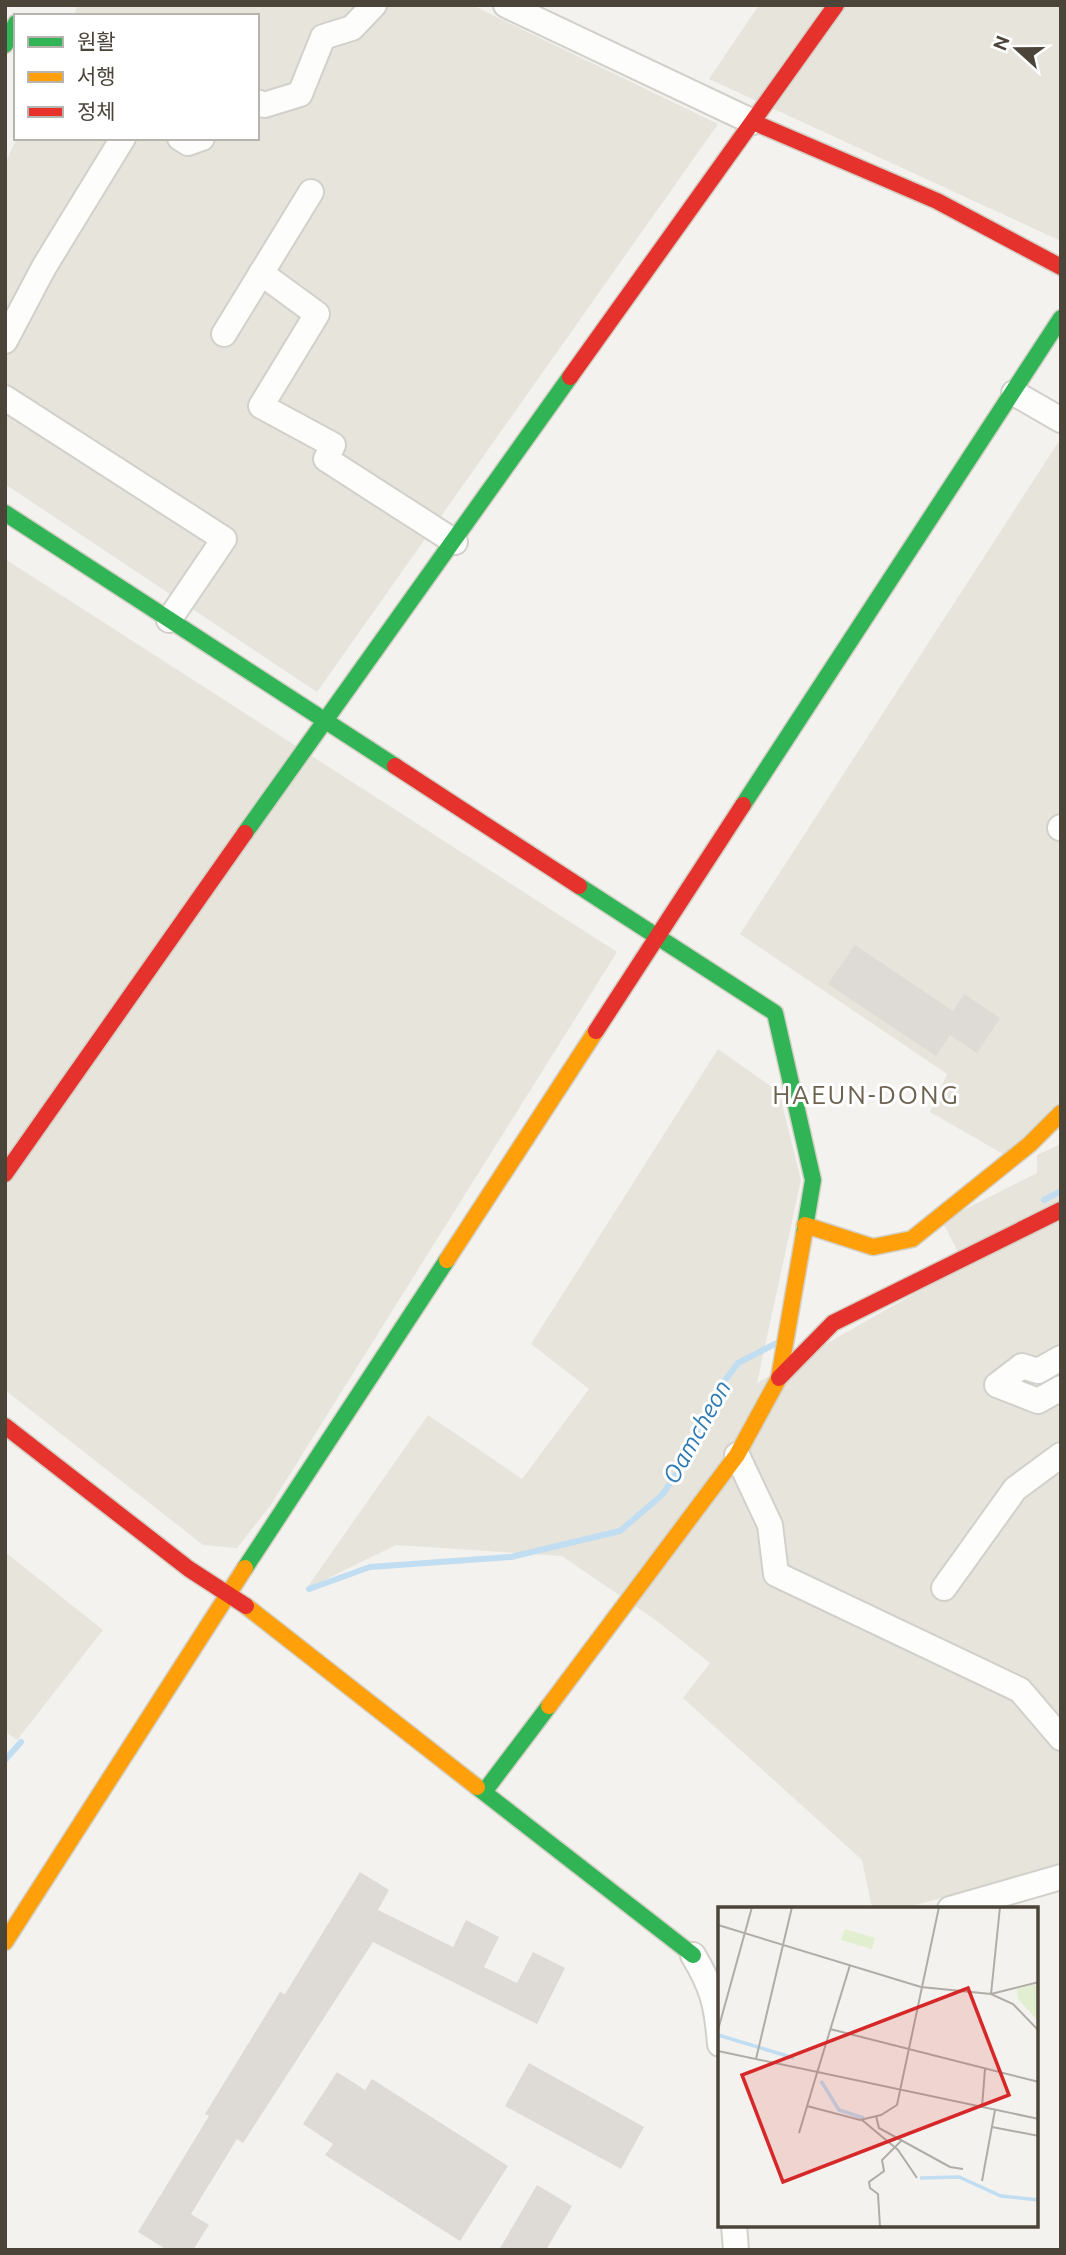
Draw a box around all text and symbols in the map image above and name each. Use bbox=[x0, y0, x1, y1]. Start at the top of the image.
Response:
legend bbox=[14, 14, 259, 140]
north arrow bbox=[982, 14, 1052, 84]
text: 원활 bbox=[77, 29, 116, 53]
text: N bbox=[988, 32, 1014, 53]
text: 서행 bbox=[77, 64, 116, 88]
text: 정체 bbox=[77, 99, 116, 123]
district label: HAEUN-DONG bbox=[772, 1080, 960, 1109]
water label: Oamcheon bbox=[657, 1375, 736, 1488]
inset map bbox=[718, 1907, 1038, 2227]

